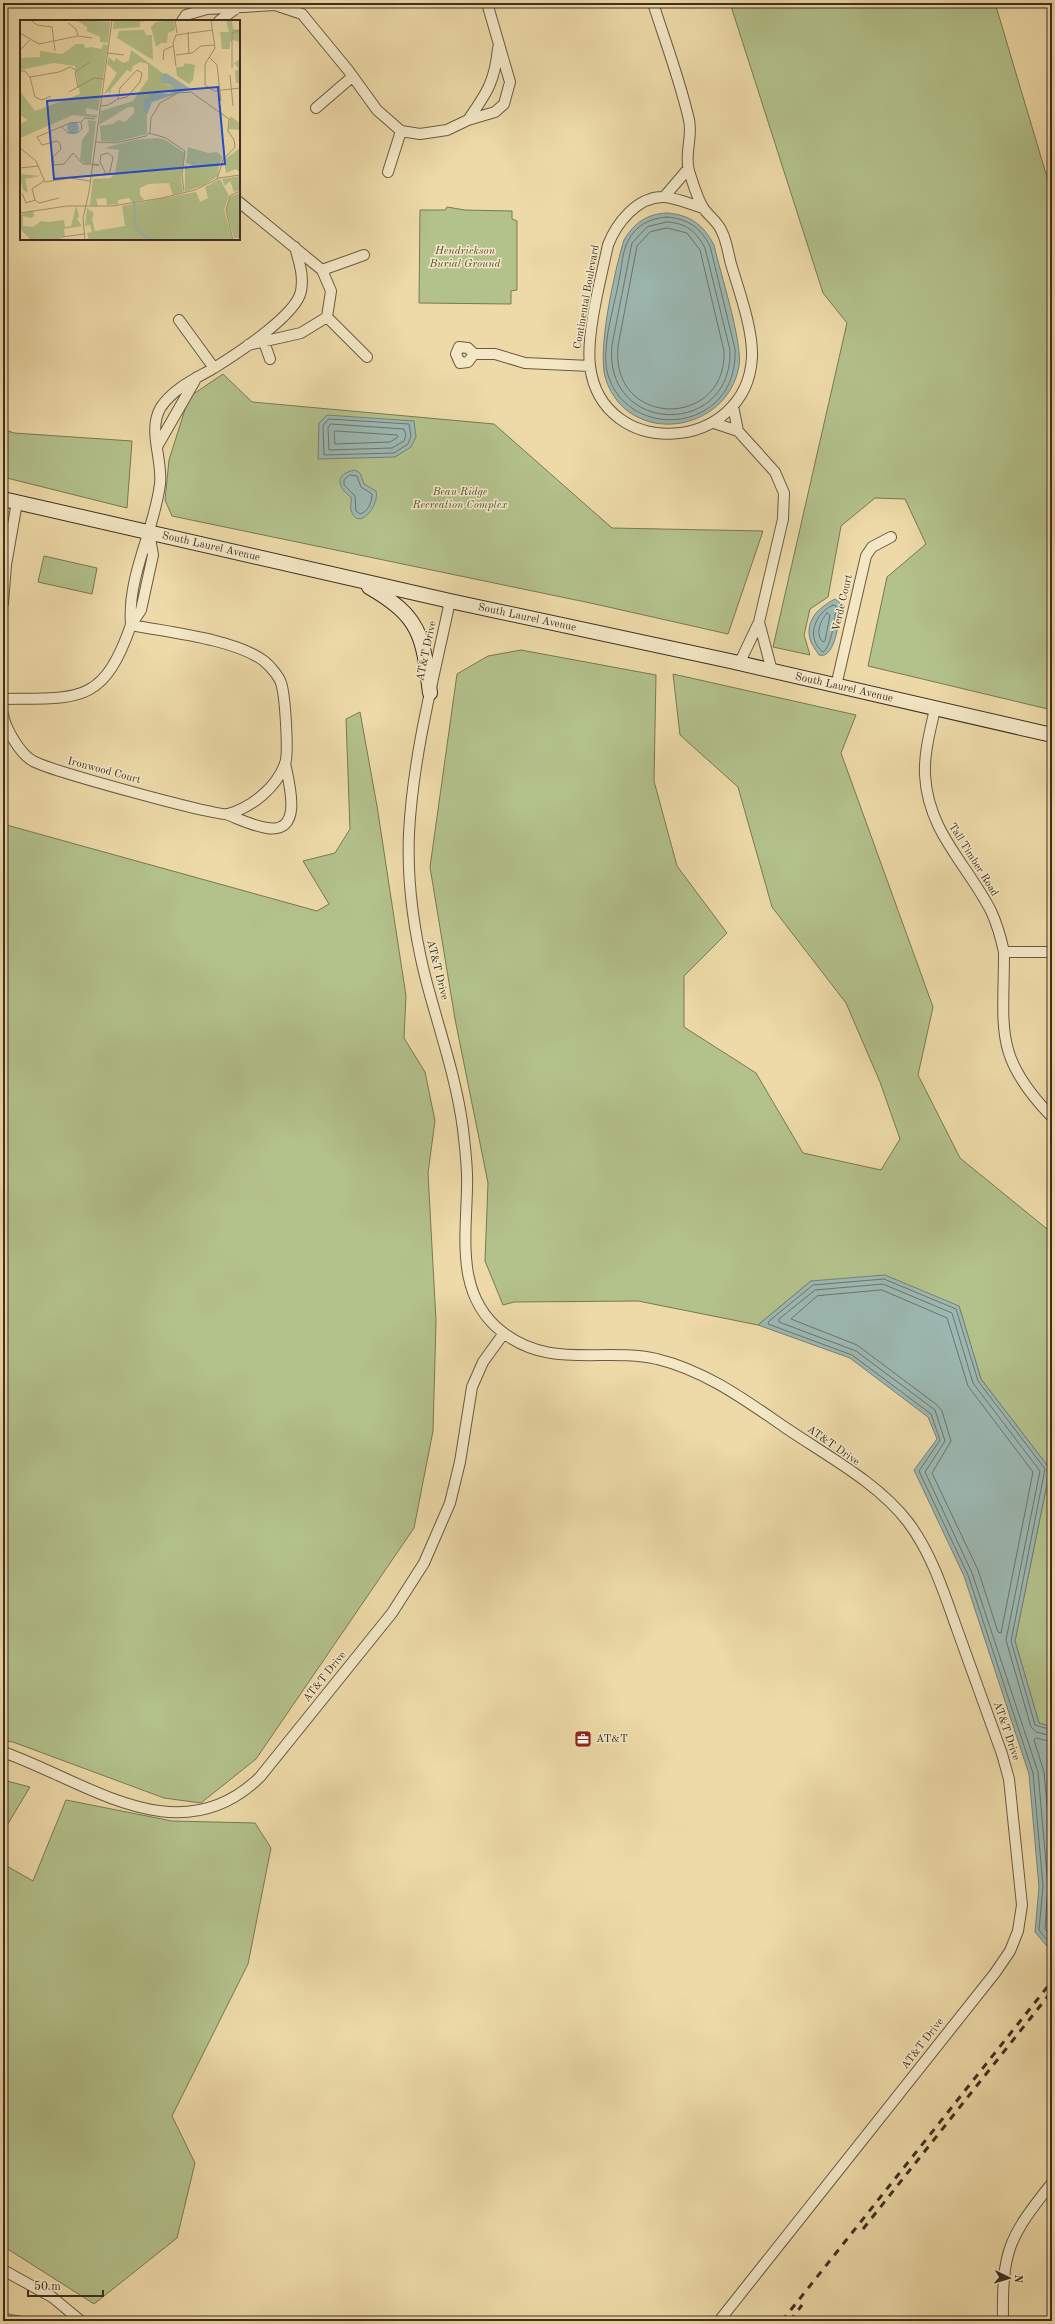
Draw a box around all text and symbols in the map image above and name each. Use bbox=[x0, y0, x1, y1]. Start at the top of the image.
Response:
inset map bbox=[20, 20, 240, 240]
street label: Continental Boulevard bbox=[572, 244, 602, 350]
park label: Hendrickson Burial Ground bbox=[429, 246, 501, 270]
park label: Beau Ridge Recreation Complex bbox=[411, 487, 508, 511]
street label: South Laurel Avenue bbox=[161, 530, 261, 564]
street label: Verde Court bbox=[831, 573, 855, 632]
street label: South Laurel Avenue bbox=[477, 602, 577, 634]
street label: AT&T Drive bbox=[415, 620, 439, 682]
street label: South Laurel Avenue bbox=[794, 671, 894, 705]
street label: Ironwood Court bbox=[66, 756, 142, 786]
street label: Tall Timber Road bbox=[946, 821, 1000, 899]
street label: AT&T Drive bbox=[424, 939, 450, 1001]
street label: AT&T Drive bbox=[805, 1424, 861, 1468]
street label: AT&T Drive bbox=[301, 1650, 349, 1704]
street label: AT&T Drive bbox=[991, 1700, 1021, 1762]
office icon: AT&T bbox=[573, 1729, 593, 1749]
place label: AT&T bbox=[596, 1734, 628, 1745]
street label: AT&T Drive bbox=[900, 2016, 946, 2072]
north arrow bbox=[989, 2258, 1029, 2298]
scale bar bbox=[28, 2272, 103, 2298]
text: N bbox=[1012, 2274, 1023, 2284]
text: 50 m bbox=[34, 2280, 61, 2293]

